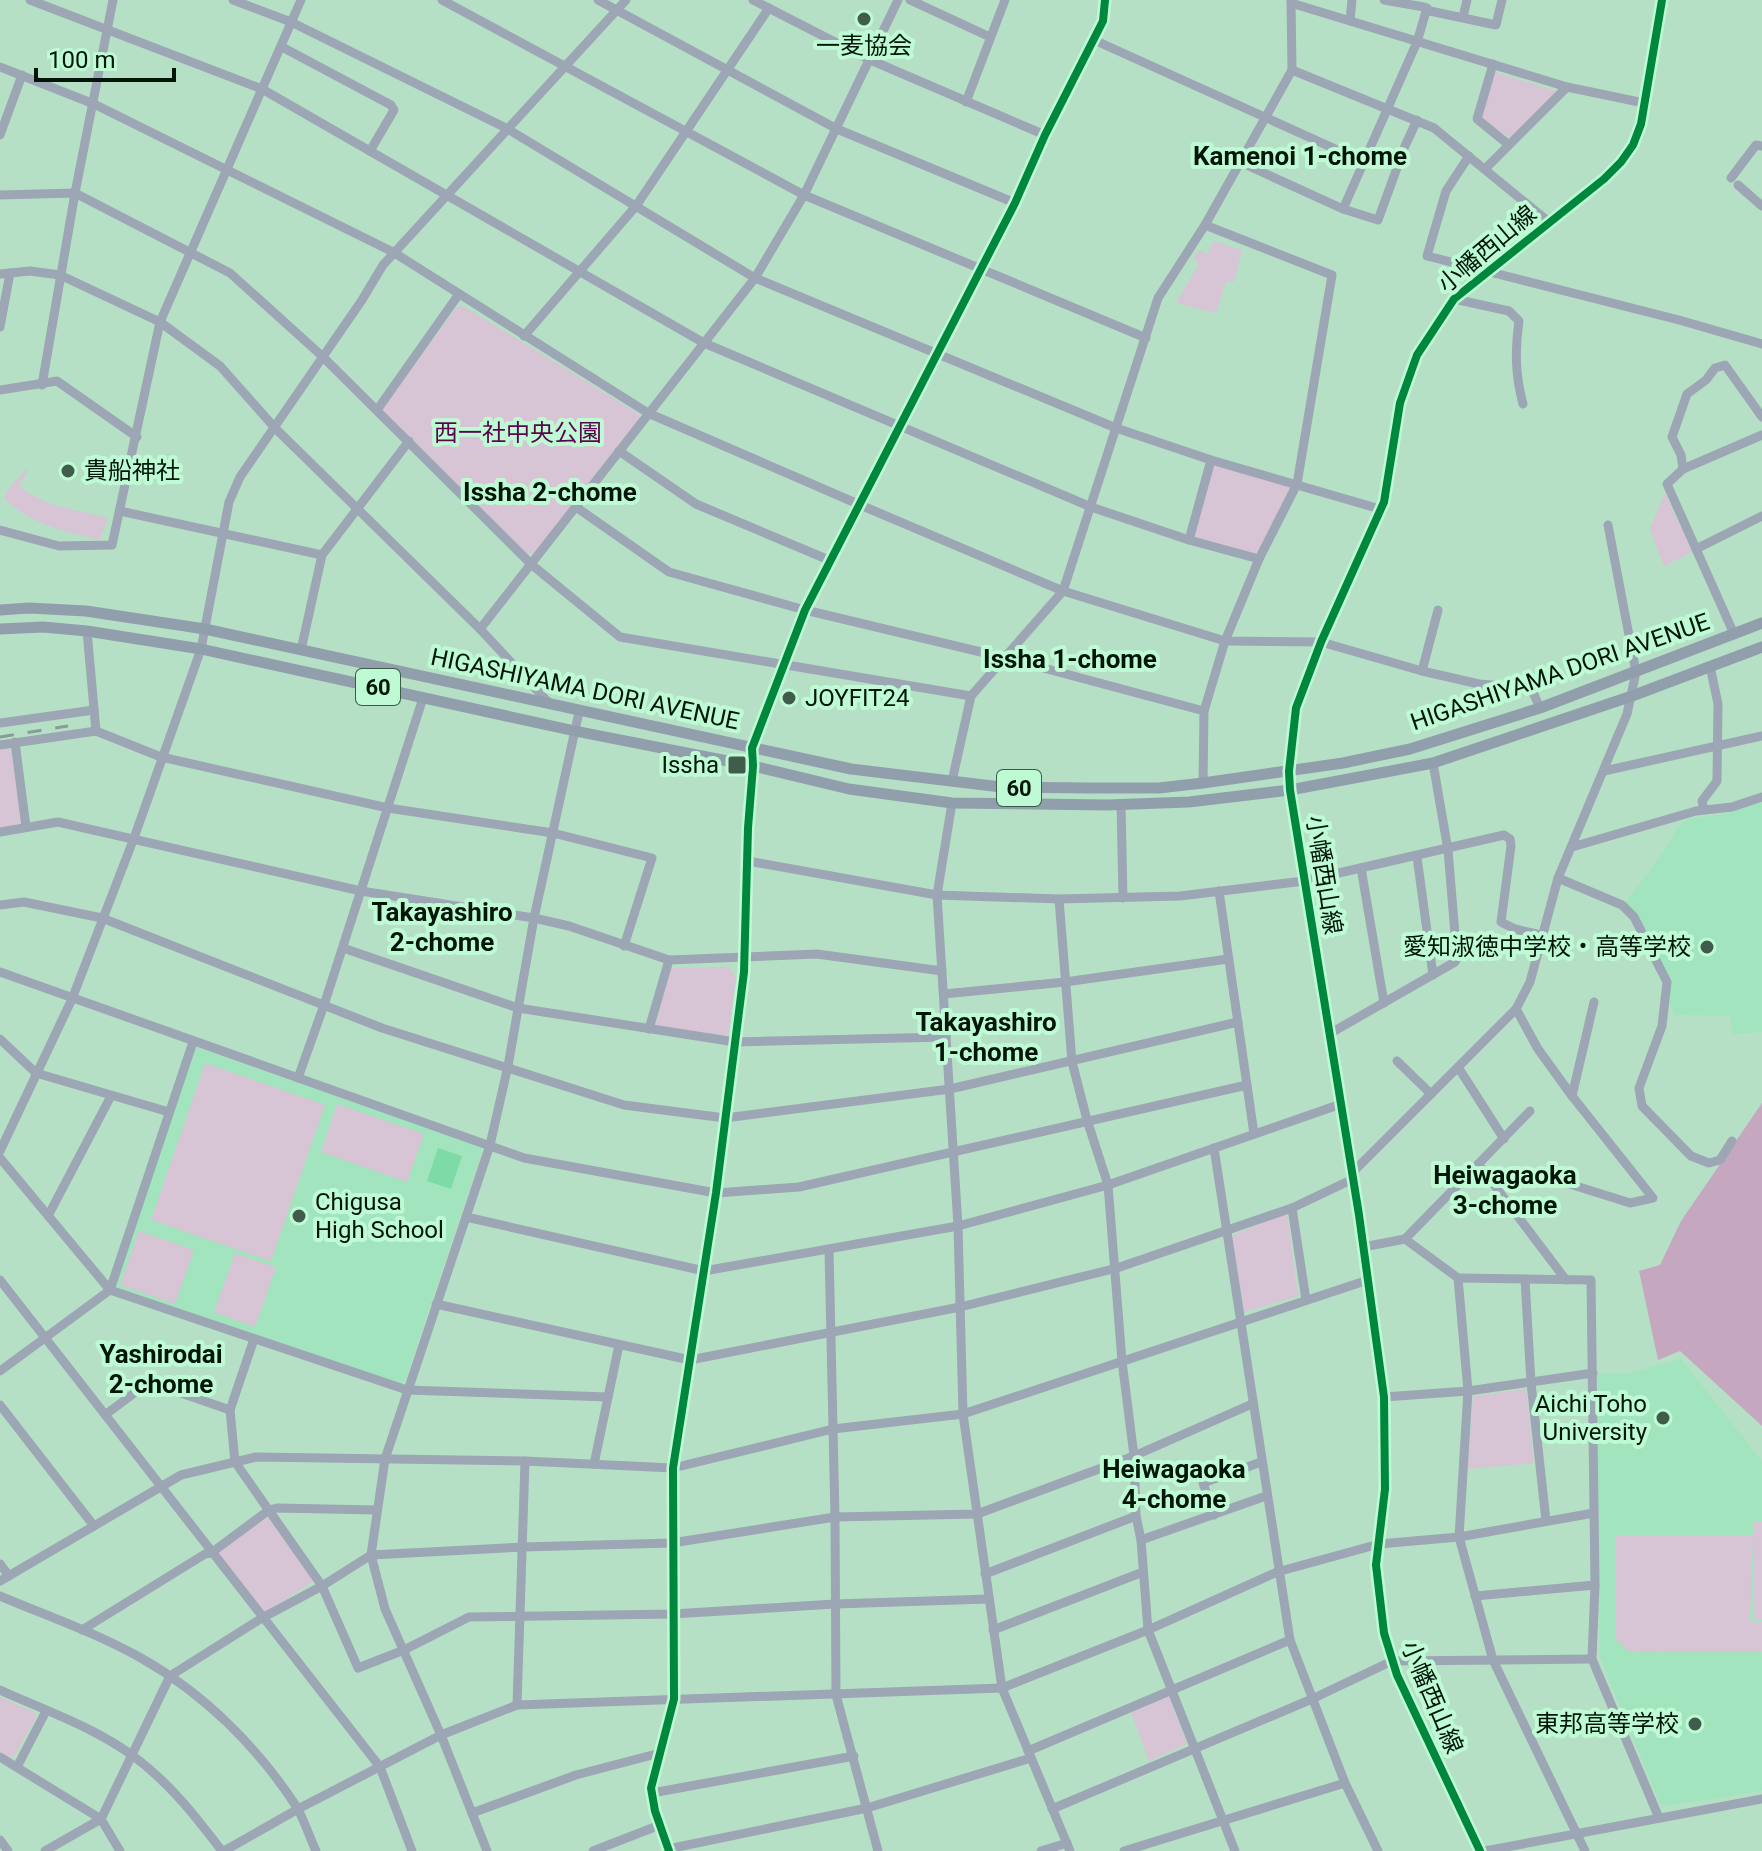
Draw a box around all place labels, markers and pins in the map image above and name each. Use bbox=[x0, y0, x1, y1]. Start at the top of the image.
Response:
marker: 一麦協会 bbox=[855, 10, 873, 28]
place label: 一麦協会 bbox=[816, 32, 912, 60]
place label: 貴船神社 bbox=[84, 457, 180, 485]
marker: 貴船神社 bbox=[59, 462, 77, 480]
place label: JOYFIT24 bbox=[805, 684, 909, 712]
marker: JOYFIT24 bbox=[780, 689, 798, 707]
place label: Issha bbox=[661, 751, 719, 779]
marker: Issha bbox=[726, 754, 748, 776]
place label: 愛知淑徳中学校・高等学校 bbox=[1403, 933, 1691, 961]
marker: 愛知淑徳中学校・高等学校 bbox=[1698, 938, 1716, 956]
place label: Chigusa High School bbox=[315, 1188, 444, 1244]
marker: Chigusa High School bbox=[290, 1207, 308, 1225]
place label: Aichi Toho University bbox=[1535, 1390, 1648, 1446]
marker: Aichi Toho University bbox=[1654, 1409, 1672, 1427]
place label: 東邦高等学校 bbox=[1535, 1710, 1679, 1738]
marker: 東邦高等学校 bbox=[1686, 1715, 1704, 1733]

